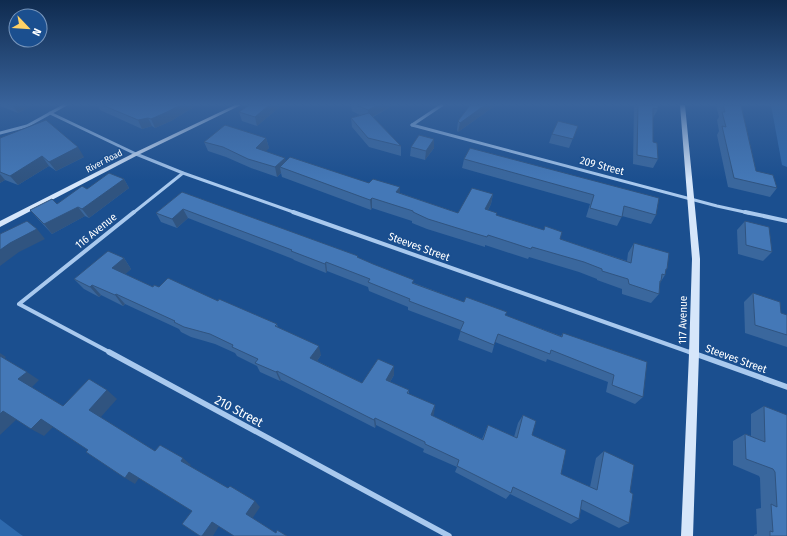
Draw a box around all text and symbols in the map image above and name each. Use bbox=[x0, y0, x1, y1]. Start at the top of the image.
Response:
north arrow bbox=[8, 8, 48, 48]
text: N bbox=[29, 26, 44, 38]
street label: River Road bbox=[84, 148, 124, 174]
street label: 209 Street bbox=[578, 154, 626, 178]
street label: 116 Avenue bbox=[73, 210, 119, 252]
street label: Steeves Street bbox=[387, 230, 452, 264]
street label: 117 Avenue bbox=[676, 296, 690, 344]
street label: Steeves Street bbox=[704, 342, 769, 376]
street label: 210 Street bbox=[212, 392, 266, 430]

